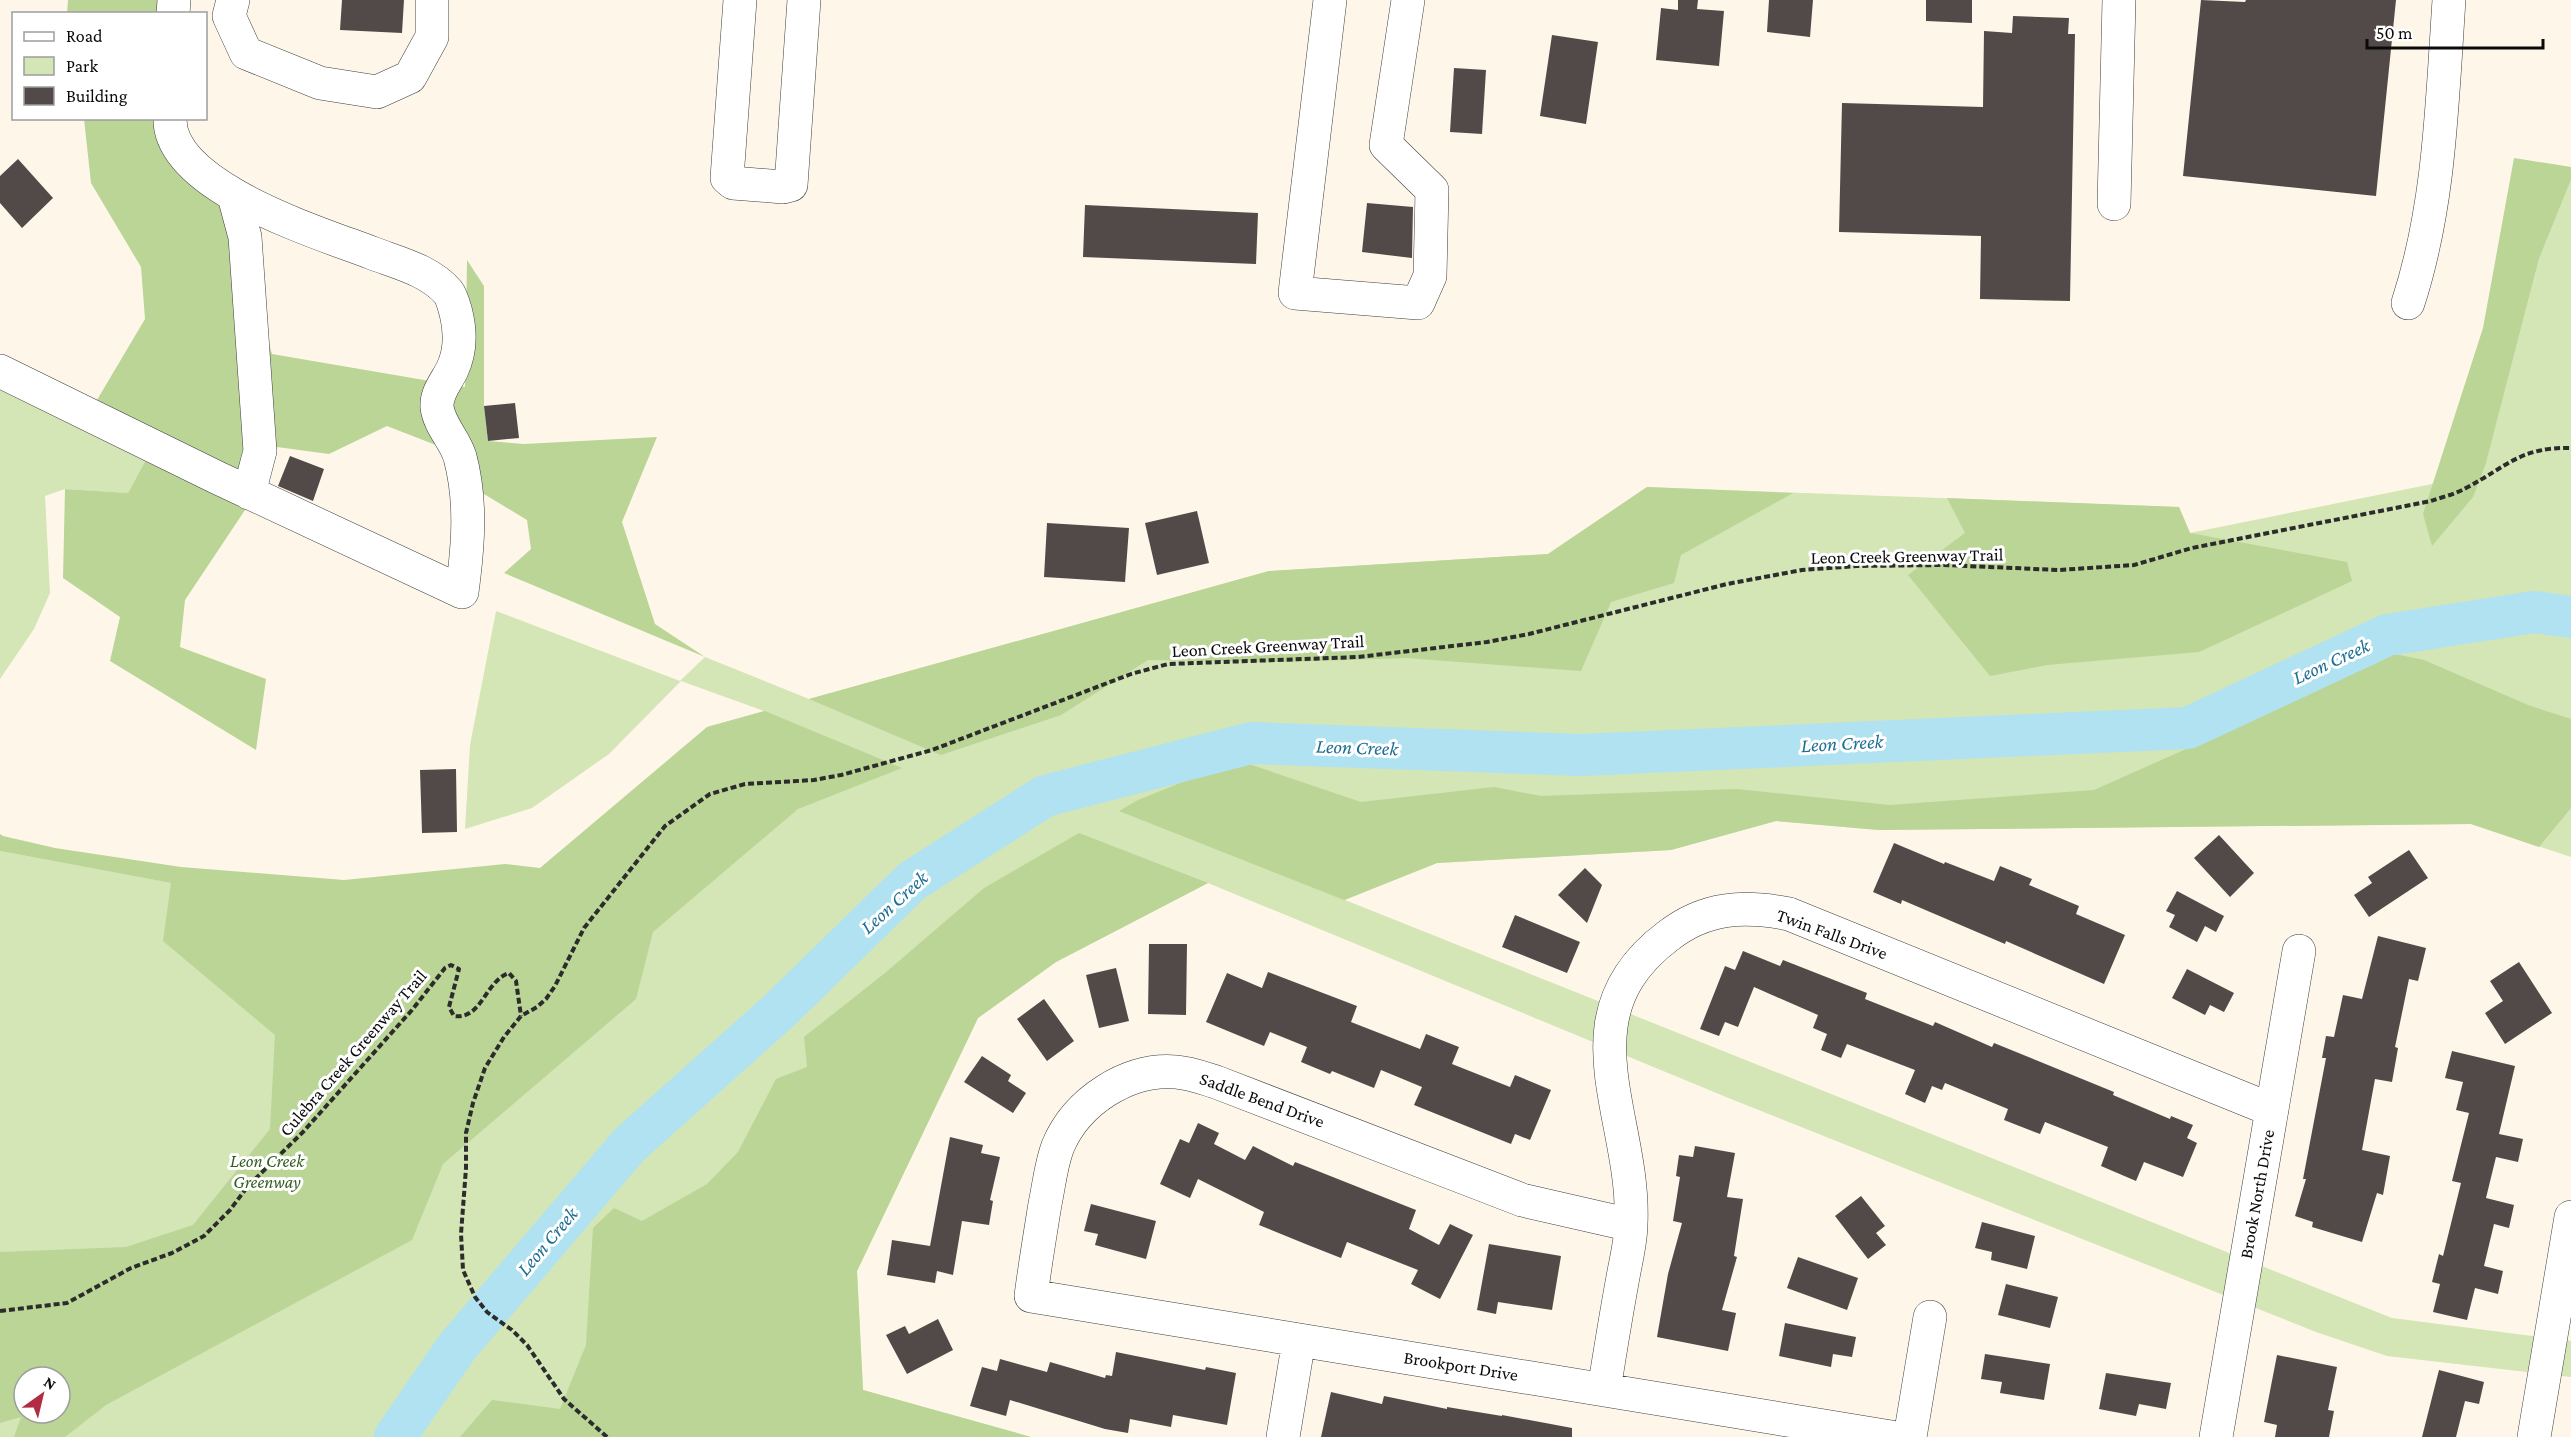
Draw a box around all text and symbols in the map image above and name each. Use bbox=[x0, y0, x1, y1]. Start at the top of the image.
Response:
legend bbox=[12, 12, 207, 120]
scale bar bbox=[2367, 12, 2542, 50]
text: 50 m bbox=[2376, 23, 2413, 43]
text: Road bbox=[66, 26, 103, 46]
text: Park bbox=[66, 56, 98, 76]
text: Building bbox=[66, 86, 128, 106]
street label: Leon Creek Greenway Trail bbox=[1810, 544, 2004, 568]
street label: Leon Creek Greenway Trail bbox=[1171, 631, 1365, 661]
water label: Leon Creek bbox=[2289, 633, 2374, 688]
water label: Leon Creek bbox=[1800, 730, 1885, 756]
water label: Leon Creek bbox=[1316, 735, 1400, 759]
water label: Leon Creek bbox=[856, 865, 933, 938]
street label: Twin Falls Drive bbox=[1774, 905, 1890, 963]
street label: Culebra Creek Greenway Trail bbox=[275, 966, 431, 1140]
street label: Saddle Bend Drive bbox=[1197, 1068, 1327, 1132]
street label: Brook North Drive bbox=[2236, 1128, 2278, 1260]
park label: Leon Creek Greenway bbox=[230, 1151, 305, 1192]
water label: Leon Creek bbox=[512, 1201, 583, 1280]
street label: Brookport Drive bbox=[1402, 1347, 1520, 1385]
north arrow bbox=[12, 1365, 72, 1425]
text: N bbox=[41, 1373, 59, 1393]

